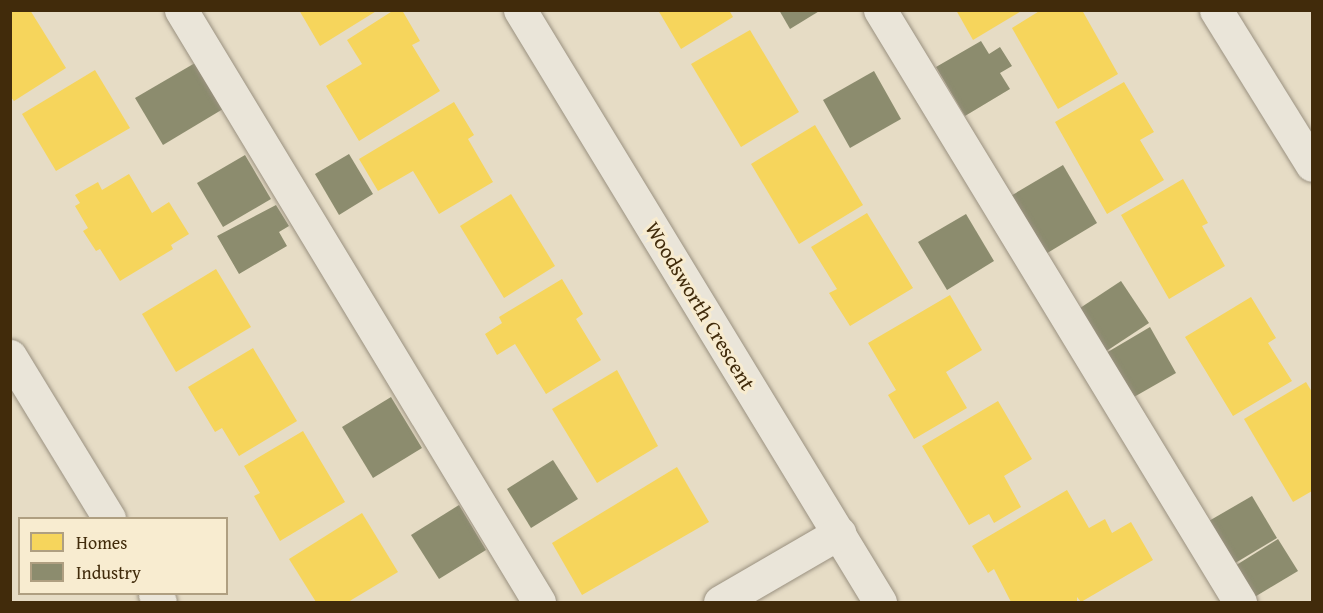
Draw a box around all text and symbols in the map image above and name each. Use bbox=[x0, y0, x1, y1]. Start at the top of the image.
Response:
street label: Woodsworth Crescent bbox=[640, 217, 760, 395]
legend bbox=[18, 517, 228, 595]
text: Homes bbox=[76, 529, 127, 556]
text: Industry bbox=[76, 559, 141, 586]

